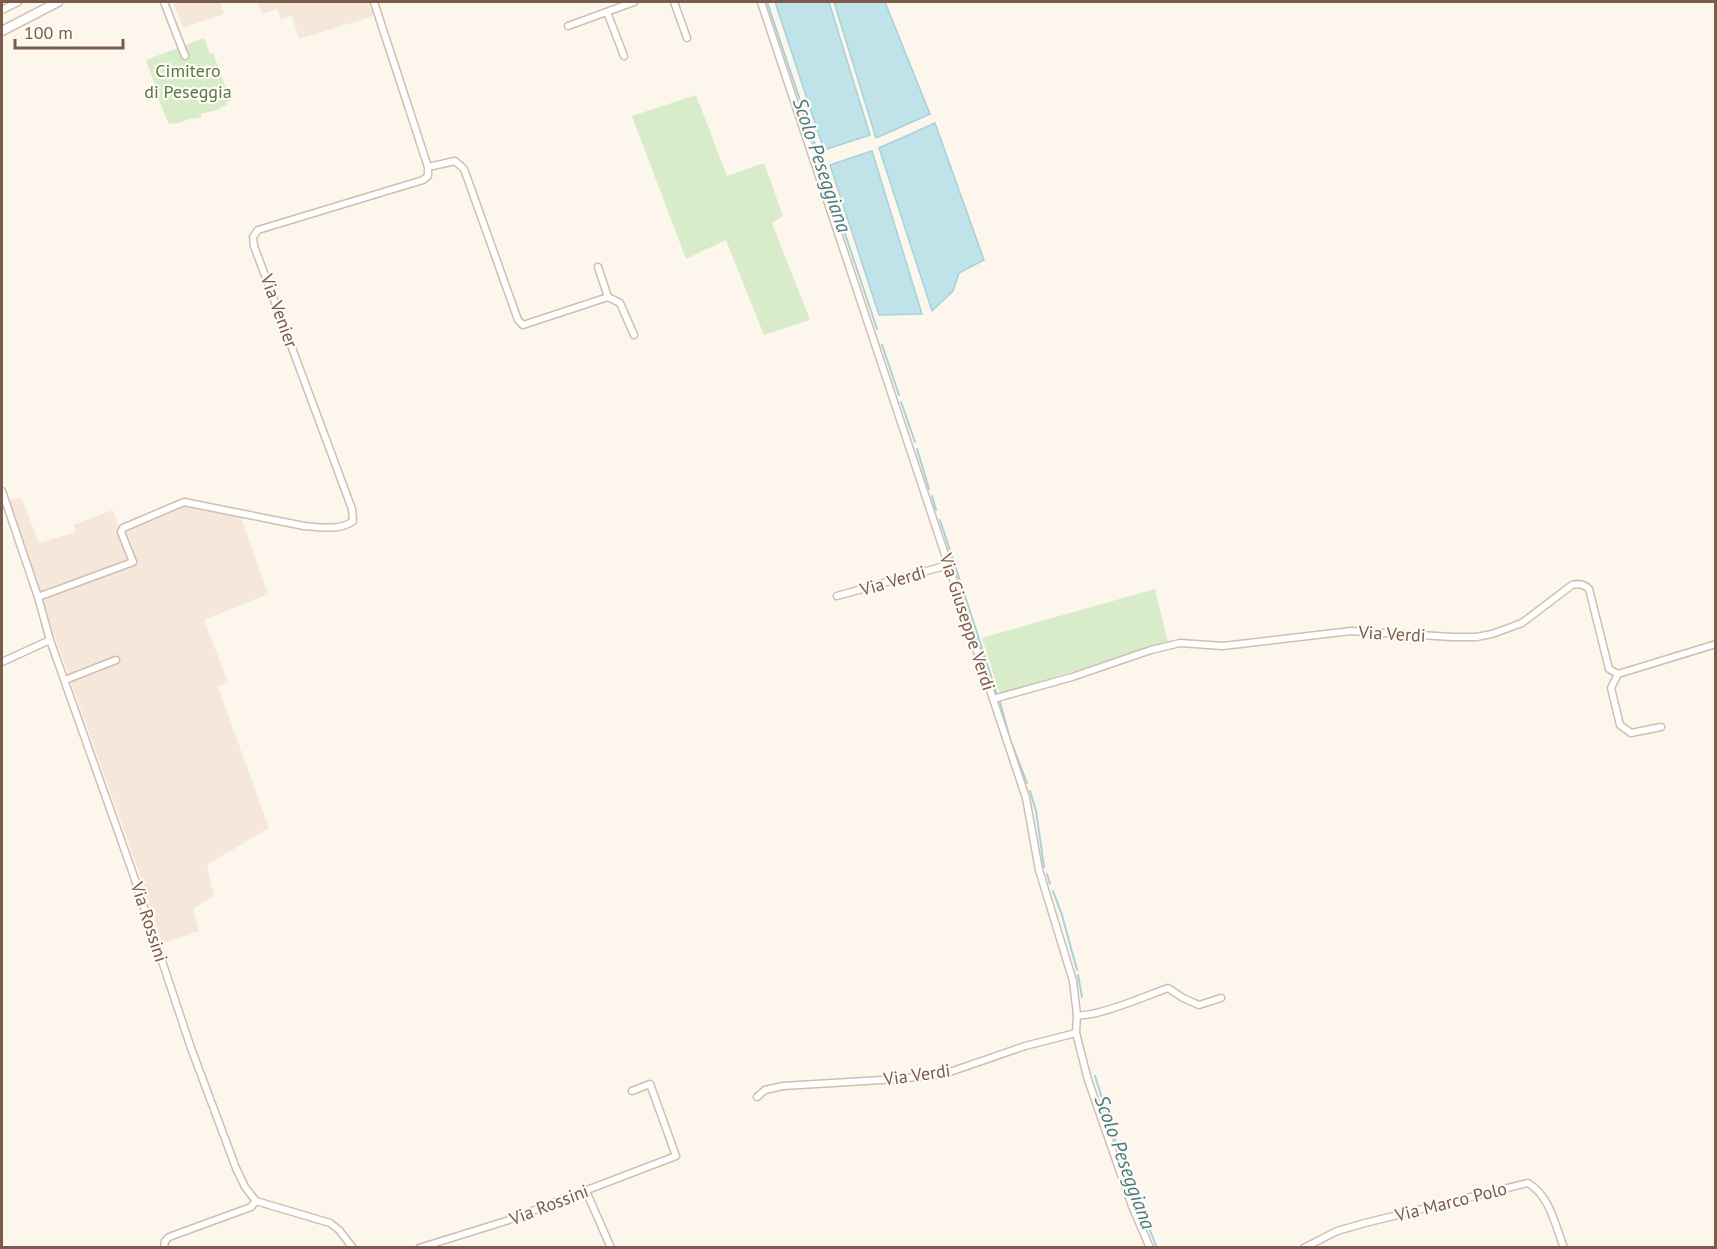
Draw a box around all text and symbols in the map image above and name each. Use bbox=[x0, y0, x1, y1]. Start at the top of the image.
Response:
scale bar bbox=[15, 12, 123, 50]
text: 100 m bbox=[24, 21, 73, 44]
park label: Cimitero di Peseggia bbox=[144, 59, 232, 103]
water label: Scolo Peseggiana bbox=[787, 94, 857, 236]
street label: Via Venier bbox=[255, 270, 303, 351]
street label: Via Giuseppe Verdi bbox=[934, 549, 1000, 693]
street label: Via Verdi bbox=[856, 560, 928, 601]
street label: Via Verdi bbox=[1357, 620, 1426, 647]
street label: Via Rossini bbox=[125, 878, 173, 965]
street label: Via Verdi bbox=[881, 1058, 952, 1091]
water label: Scolo Peseggiana bbox=[1089, 1091, 1161, 1233]
street label: Via Marco Polo bbox=[1392, 1177, 1509, 1227]
street label: Via Rossini bbox=[505, 1179, 592, 1230]

